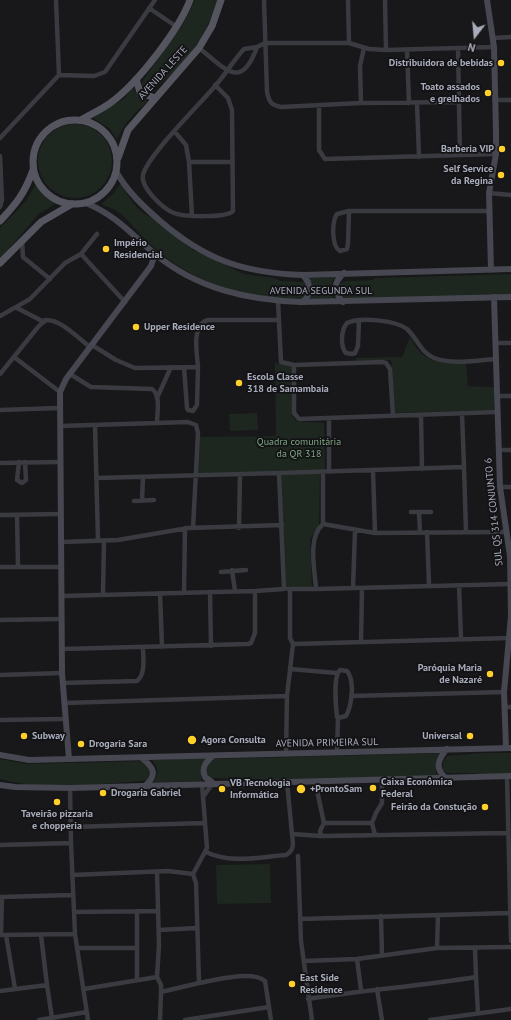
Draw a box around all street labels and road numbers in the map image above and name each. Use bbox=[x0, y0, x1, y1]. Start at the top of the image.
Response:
street label: AVENIDA LESTE bbox=[136, 44, 190, 102]
street label: AVENIDA SEGUNDA SUL bbox=[270, 285, 372, 297]
street label: SUL QS 314 CONJUNTO 6 bbox=[482, 457, 506, 567]
street label: AVENIDA PRIMEIRA SUL bbox=[276, 736, 378, 750]

